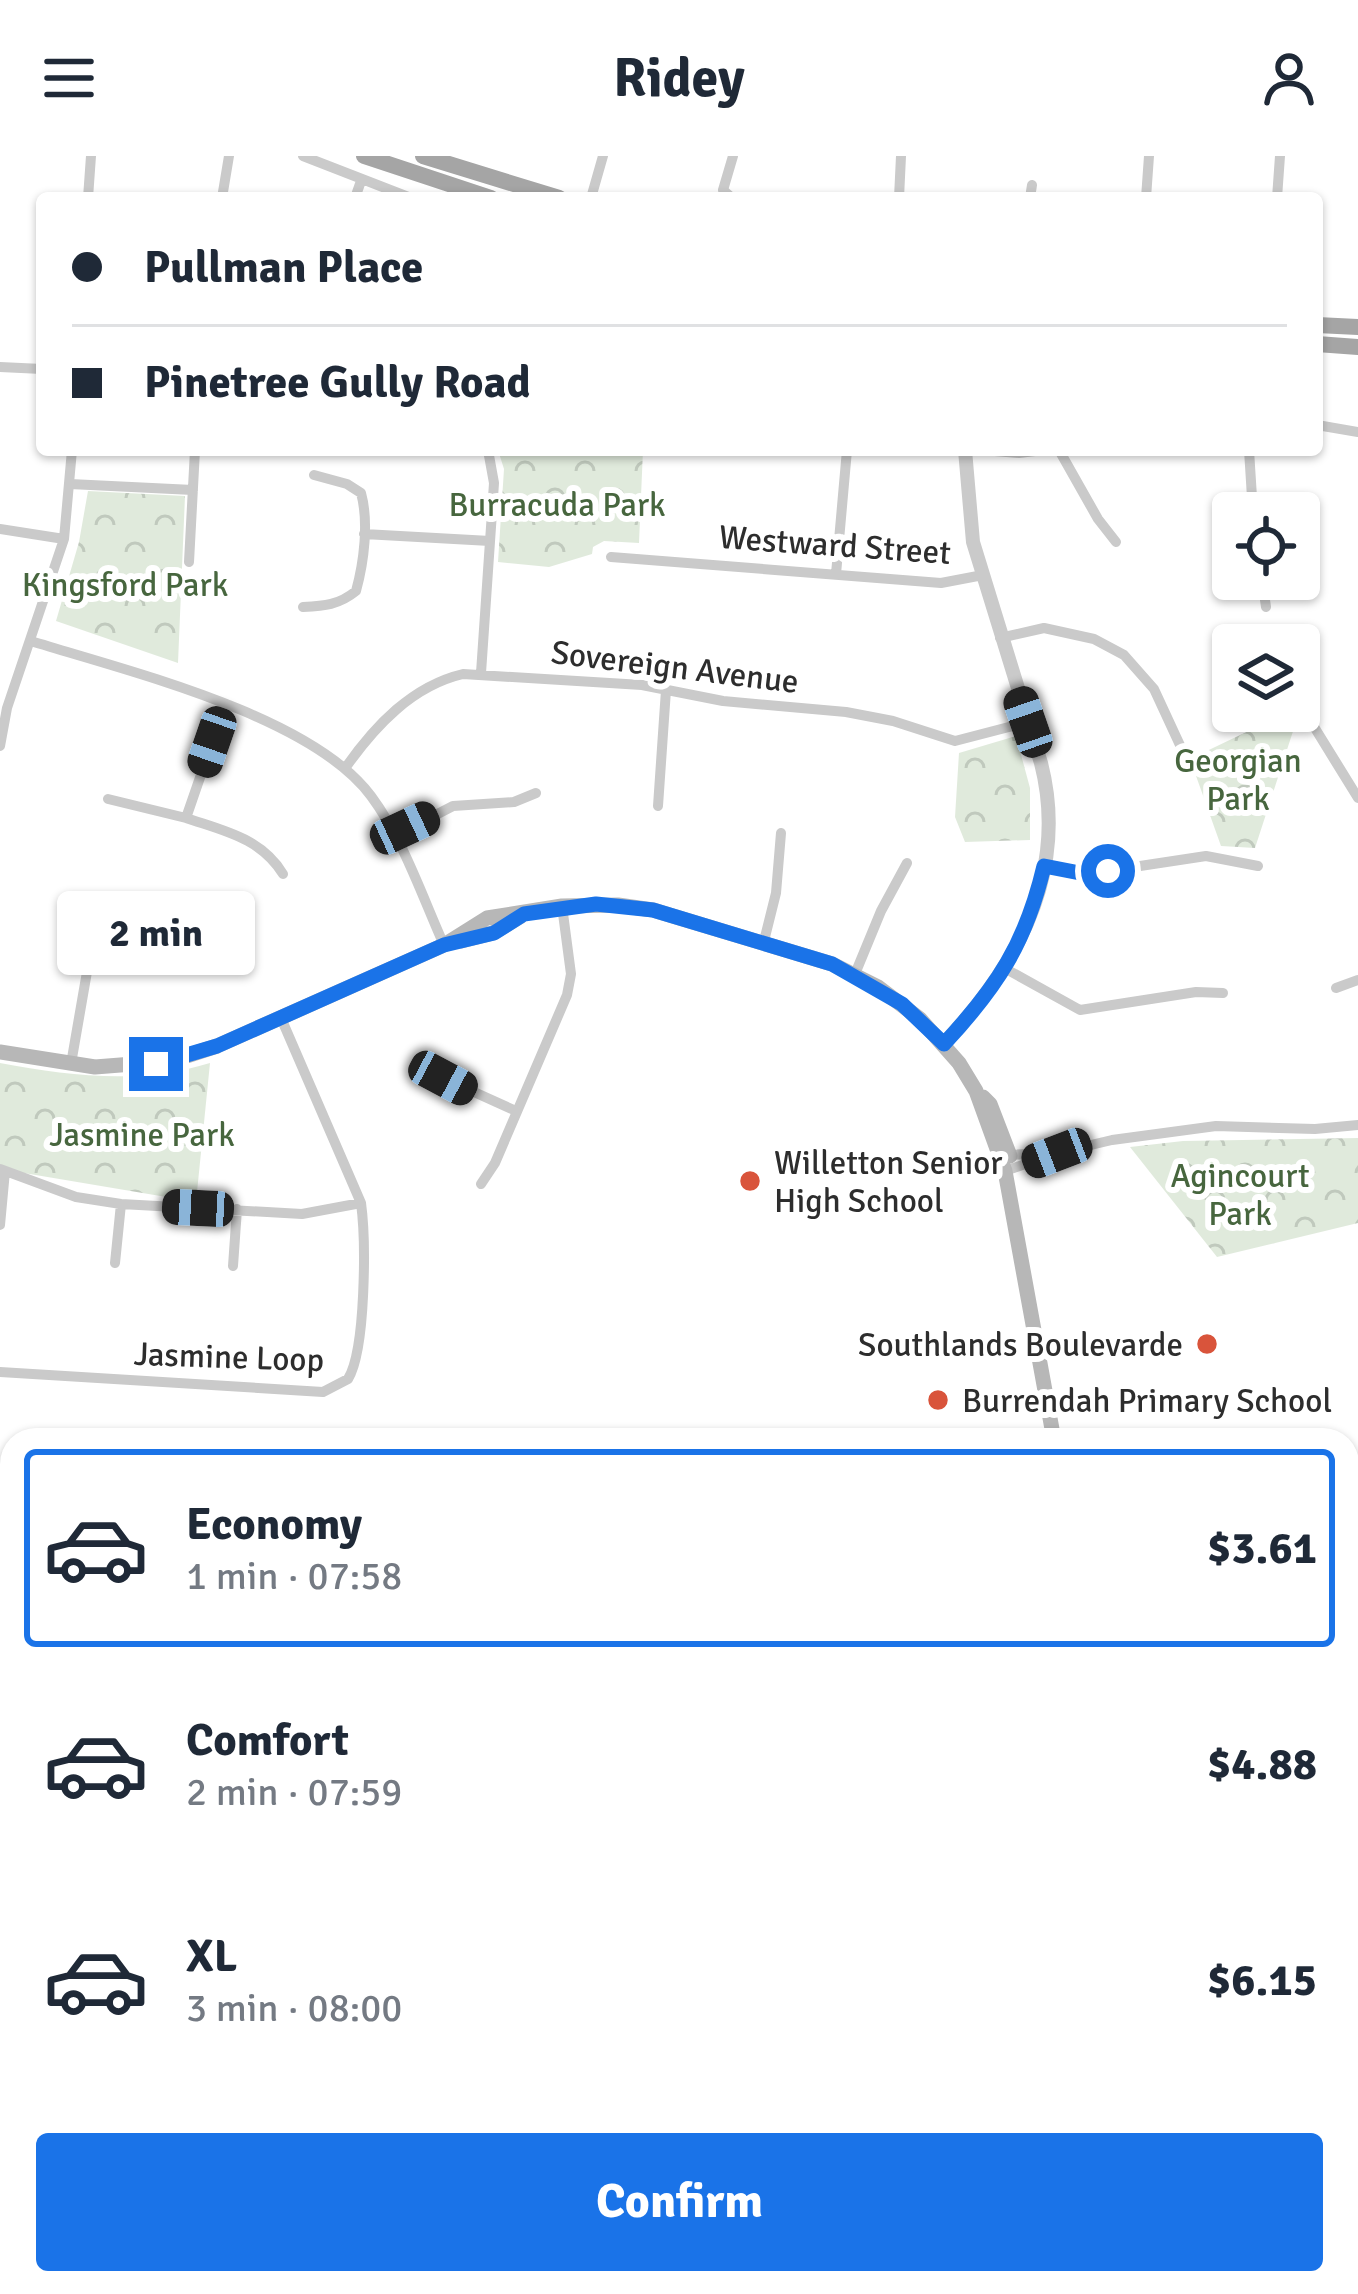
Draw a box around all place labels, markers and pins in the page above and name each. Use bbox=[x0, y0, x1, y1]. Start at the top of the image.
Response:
place label: Willetton Senior High School bbox=[774, 1143, 1003, 1222]
marker: Willetton Senior High School bbox=[737, 1168, 763, 1194]
place label: Southlands Boulevarde bbox=[858, 1325, 1183, 1366]
marker: Southlands Boulevarde bbox=[1194, 1331, 1220, 1357]
place label: Burrendah Primary School bbox=[962, 1381, 1332, 1422]
marker: Burrendah Primary School bbox=[925, 1387, 951, 1413]

